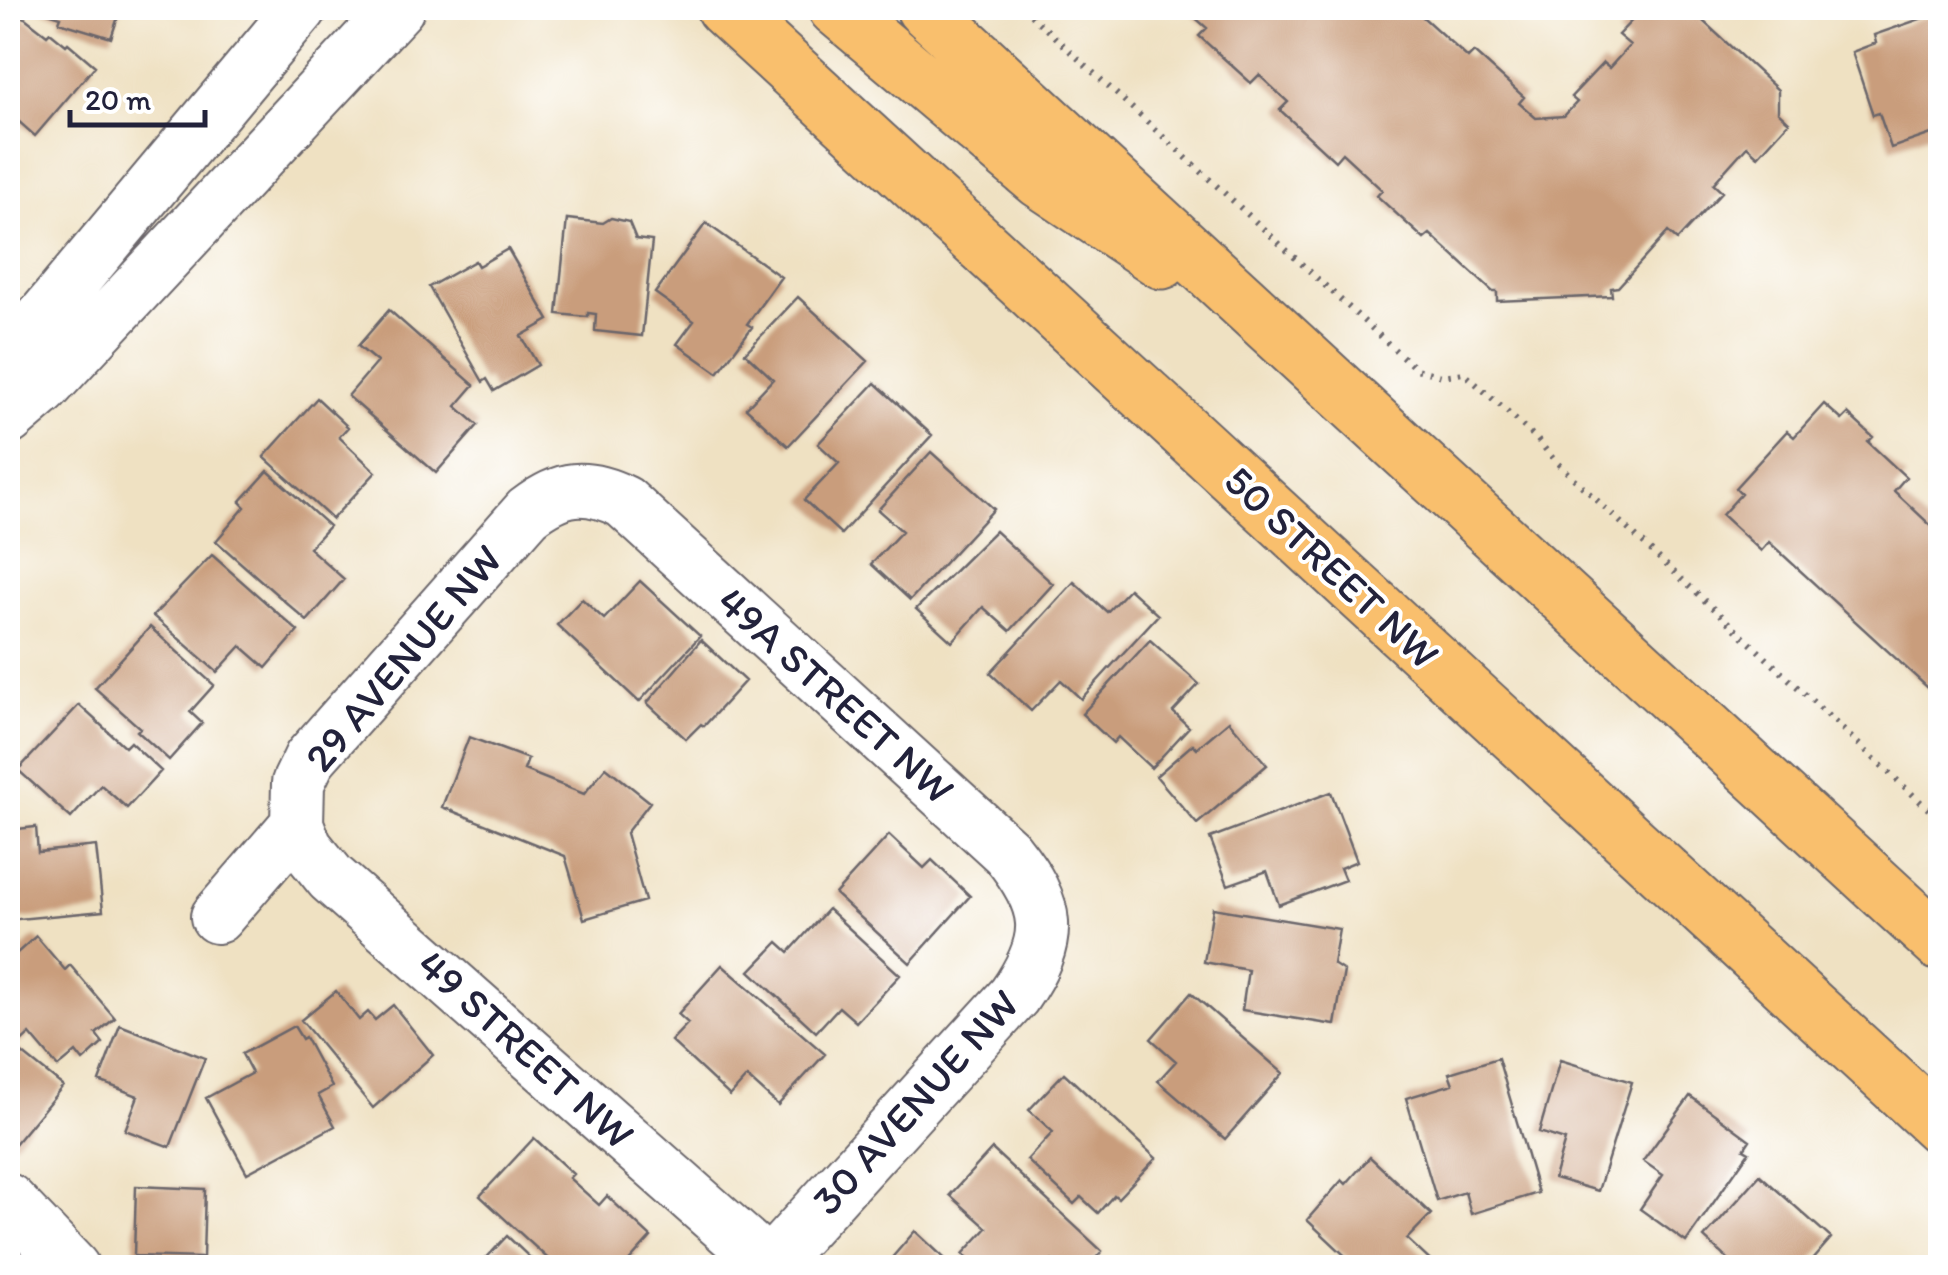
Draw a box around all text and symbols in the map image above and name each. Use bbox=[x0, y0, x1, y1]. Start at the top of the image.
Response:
scale bar bbox=[70, 65, 205, 127]
text: 20 m bbox=[85, 81, 151, 118]
street label: 50 STREET NW bbox=[1214, 455, 1450, 679]
street label: 29 AVENUE NW bbox=[293, 534, 513, 782]
street label: 49A STREET NW bbox=[707, 575, 965, 815]
street label: 49 STREET NW bbox=[407, 938, 645, 1160]
street label: 30 AVENUE NW bbox=[801, 979, 1029, 1225]

